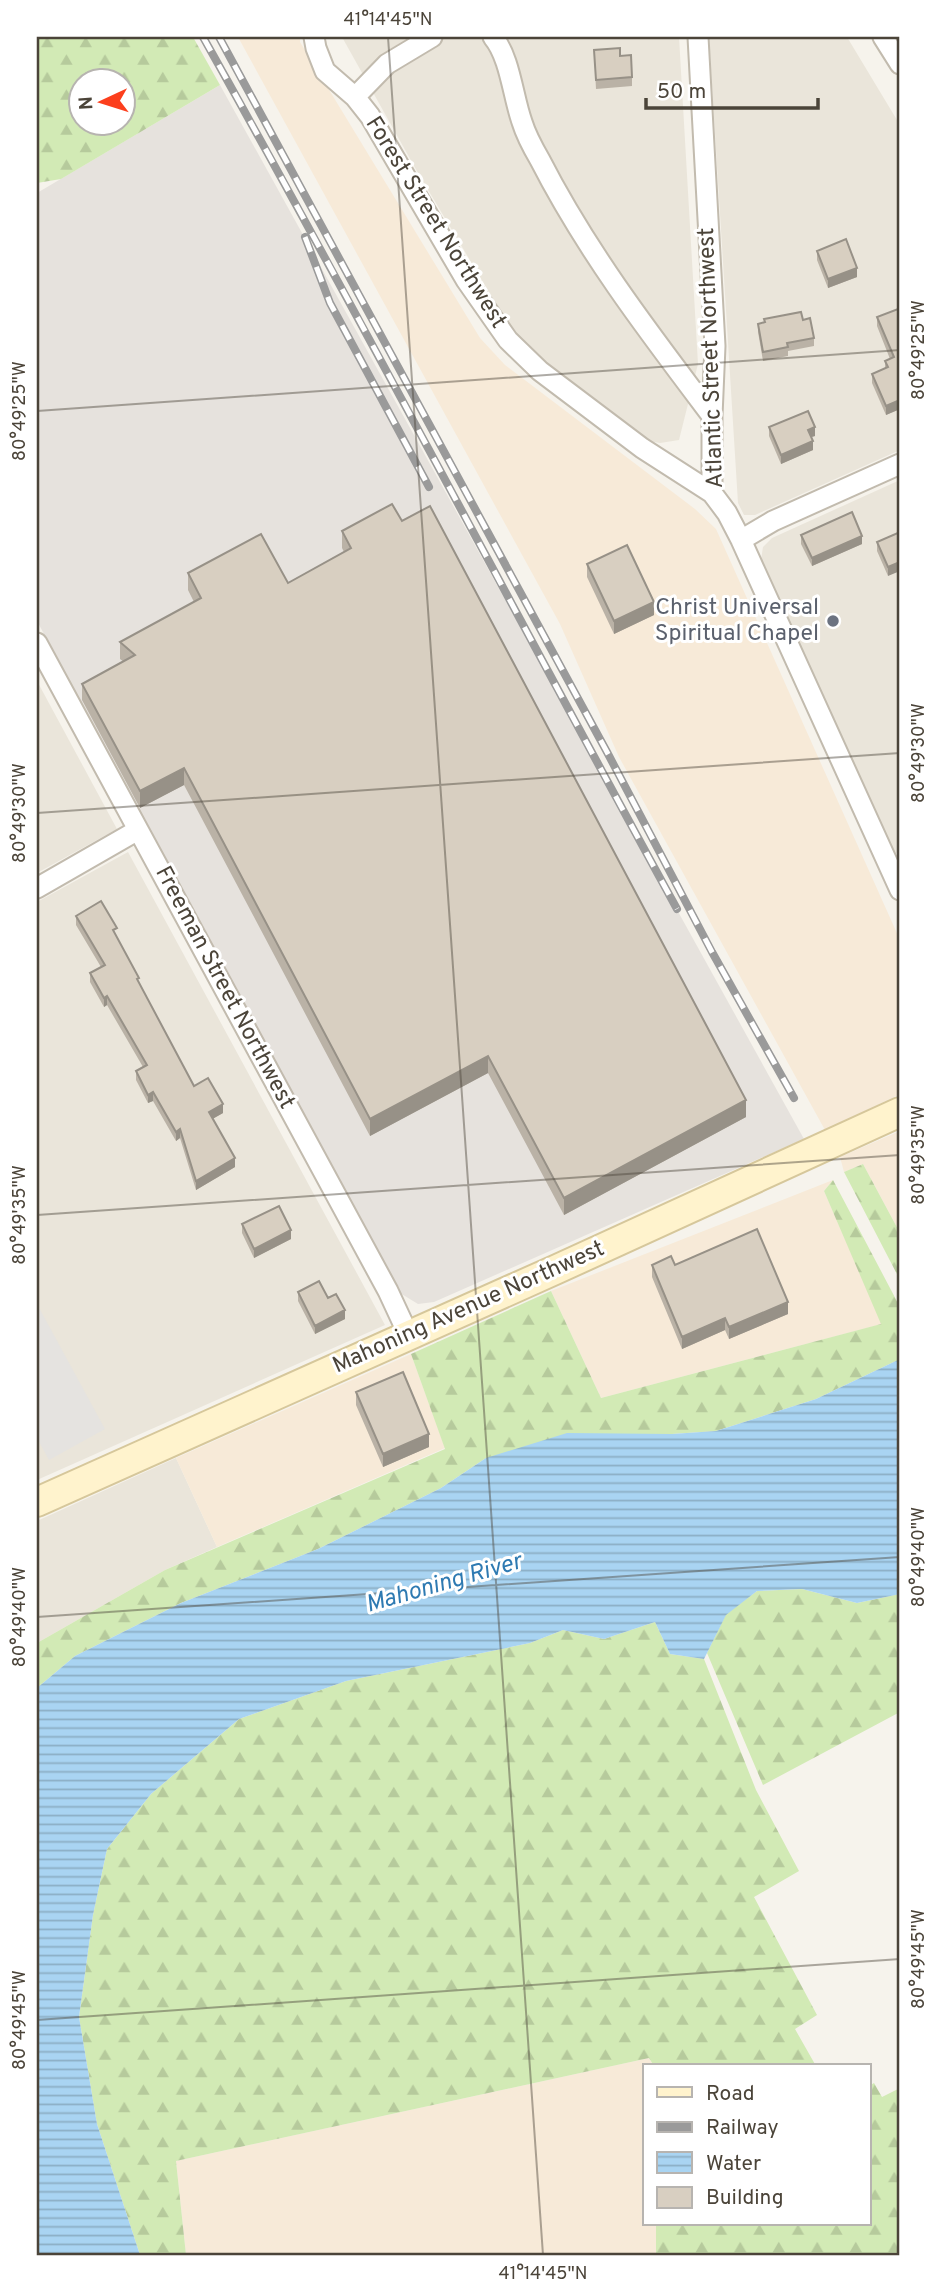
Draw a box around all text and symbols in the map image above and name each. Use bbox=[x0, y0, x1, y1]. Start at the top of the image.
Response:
text: 41°14'45"N bbox=[344, 9, 433, 32]
north arrow bbox=[66, 66, 136, 136]
scale bar bbox=[646, 66, 818, 110]
text: 50 m bbox=[657, 79, 706, 106]
text: N bbox=[75, 95, 99, 111]
street label: Forest Street Northwest bbox=[358, 112, 512, 334]
street label: Atlantic Street Northwest bbox=[693, 227, 731, 489]
text: 80°49'25"W bbox=[908, 300, 931, 400]
text: 80°49'25"W bbox=[9, 361, 32, 461]
place label: Christ Universal Spiritual Chapel bbox=[655, 594, 819, 649]
marker: Christ Universal Spiritual Chapel bbox=[825, 613, 841, 629]
text: 80°49'30"W bbox=[908, 703, 931, 803]
text: 80°49'30"W bbox=[9, 763, 32, 863]
street label: Freeman Street Northwest bbox=[148, 862, 300, 1114]
text: 80°49'35"W bbox=[908, 1105, 931, 1205]
text: 80°49'35"W bbox=[9, 1165, 32, 1265]
street label: Mahoning Avenue Northwest bbox=[329, 1235, 609, 1381]
text: 80°49'40"W bbox=[908, 1507, 931, 1607]
water label: Mahoning River bbox=[362, 1547, 527, 1621]
text: 80°49'40"W bbox=[9, 1567, 32, 1667]
text: 80°49'45"W bbox=[908, 1909, 931, 2009]
text: 80°49'45"W bbox=[9, 1970, 32, 2070]
legend bbox=[643, 2064, 870, 2226]
text: Road bbox=[706, 2081, 755, 2108]
text: Railway bbox=[706, 2115, 779, 2142]
text: Water bbox=[706, 2151, 761, 2178]
text: Building bbox=[706, 2185, 784, 2212]
text: 41°14'45"N bbox=[499, 2263, 588, 2286]

